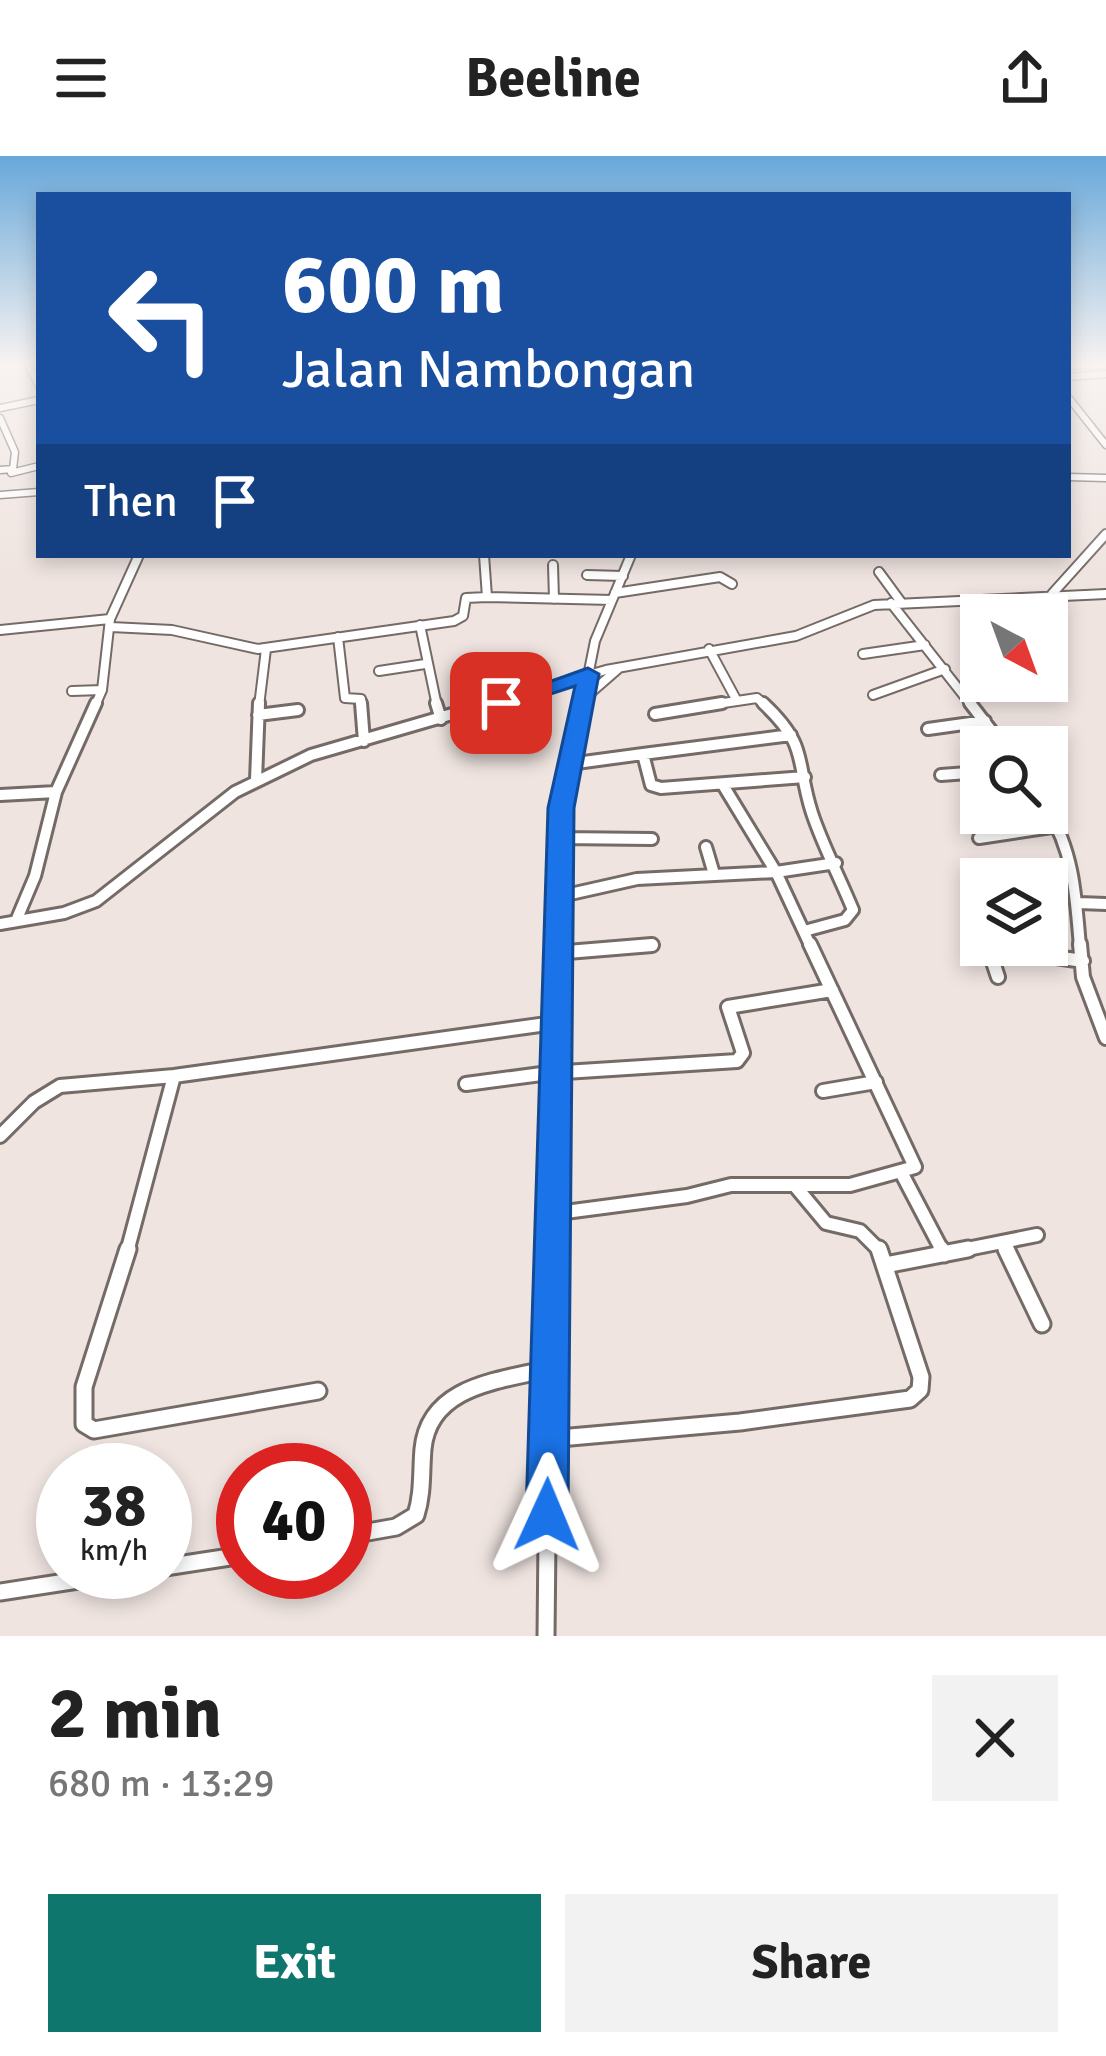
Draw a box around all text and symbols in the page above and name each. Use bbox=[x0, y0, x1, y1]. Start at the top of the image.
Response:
icon: menu bbox=[48, 45, 114, 111]
text: Beeline bbox=[465, 45, 641, 112]
icon: share bbox=[992, 45, 1058, 111]
text: 600 m bbox=[282, 233, 504, 337]
icon: left bbox=[84, 240, 240, 396]
text: Jalan Nambongan bbox=[282, 336, 695, 403]
icon: arrive bbox=[202, 468, 268, 534]
text: Then bbox=[84, 474, 178, 529]
north arrow bbox=[960, 594, 1068, 702]
map controls bbox=[960, 594, 1068, 966]
pin bbox=[450, 652, 552, 754]
icon: arrive bbox=[468, 670, 534, 736]
button: search bbox=[960, 726, 1068, 834]
button: layers bbox=[960, 858, 1068, 966]
speed limit sign: 40 bbox=[216, 1443, 372, 1599]
position arrow bbox=[484, 1452, 610, 1578]
text: 38 bbox=[82, 1469, 146, 1543]
text: km/h bbox=[80, 1532, 148, 1569]
text: 2 min bbox=[48, 1669, 222, 1758]
button: close bbox=[932, 1675, 1058, 1801]
text: 680 m · 13:29 bbox=[48, 1759, 275, 1807]
button: Exit bbox=[48, 1894, 541, 2032]
button: Share bbox=[565, 1894, 1058, 2032]

